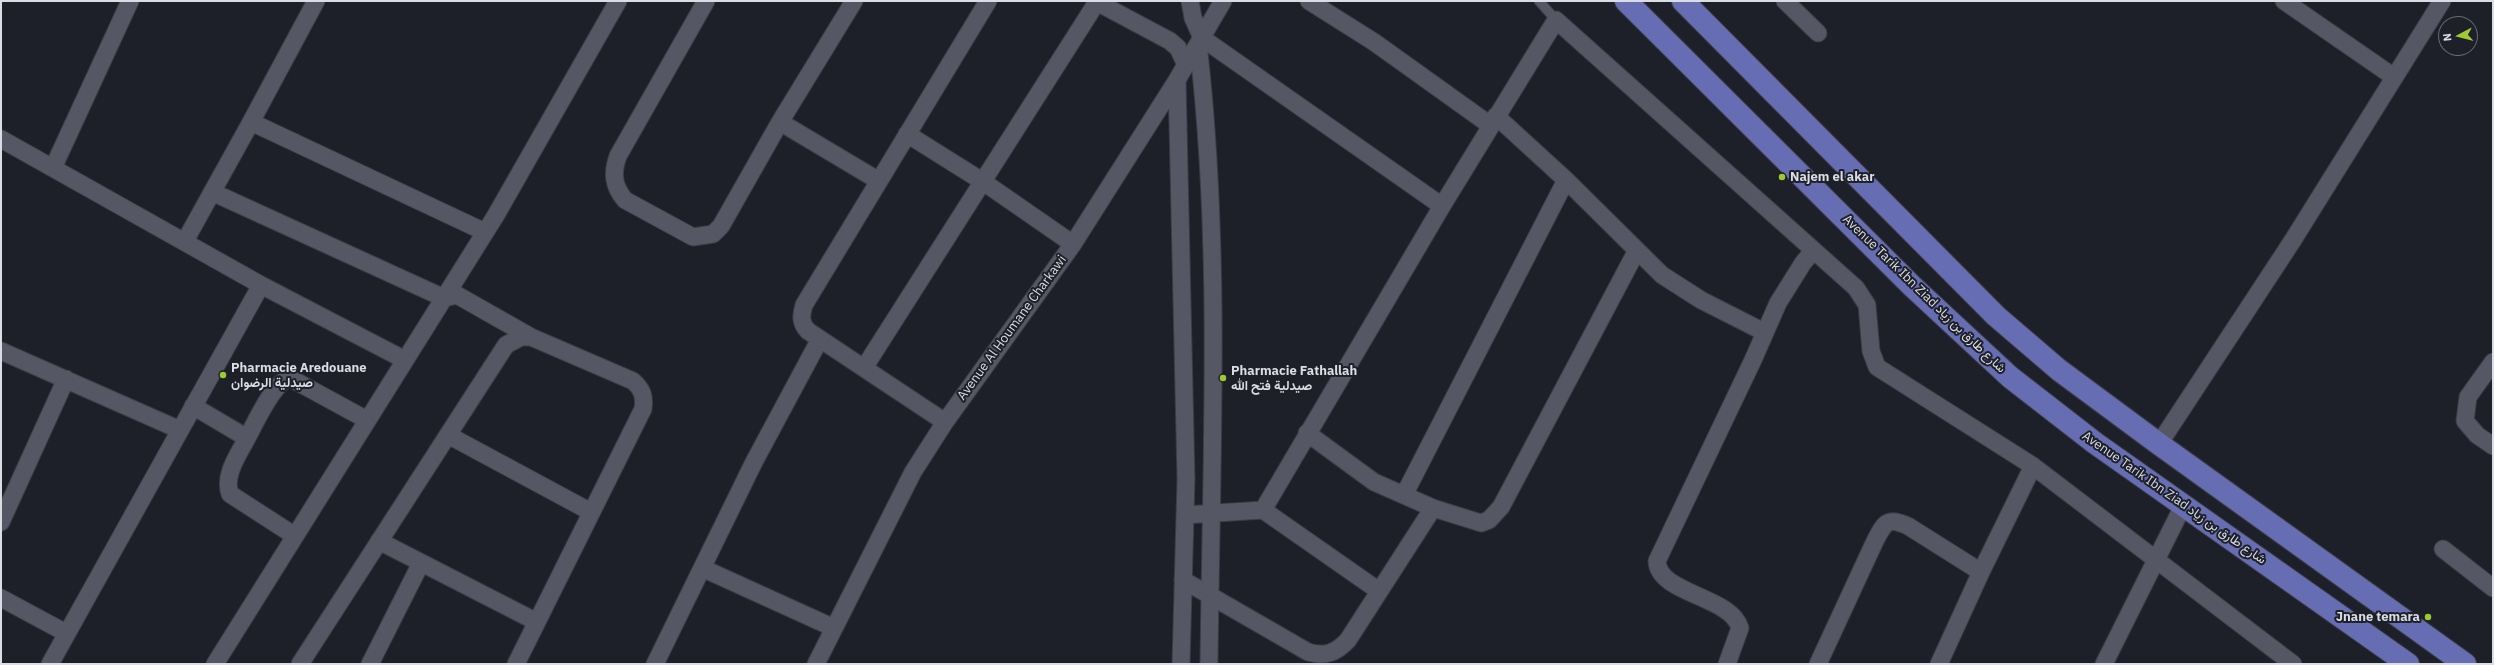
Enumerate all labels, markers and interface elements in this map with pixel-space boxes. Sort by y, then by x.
north arrow [2438,16,2478,56]
text: N [2440,33,2455,42]
place label: Najem el akar [1790,169,1874,185]
marker: Najem el akar [1777,172,1787,182]
street label: Avenue Tarik Ibn Ziad شارع طارق بن زياد [1839,212,2009,376]
street label: Avenue Al Houmane Charkawi [954,253,1070,403]
place label: Pharmacie Aredouane صيدلية الرضوان [231,360,367,391]
place label: Pharmacie Fathallah صيدلية فتح الله [1231,363,1357,394]
marker: Pharmacie Aredouane صيدلية الرضوان [218,370,228,380]
marker: Pharmacie Fathallah صيدلية فتح الله [1218,373,1228,383]
street label: Avenue Tarik Ibn Ziad شارع طارق بن زياد [2079,428,2269,568]
place label: Jnane temara [2336,609,2420,625]
marker: Jnane temara [2423,612,2433,622]

